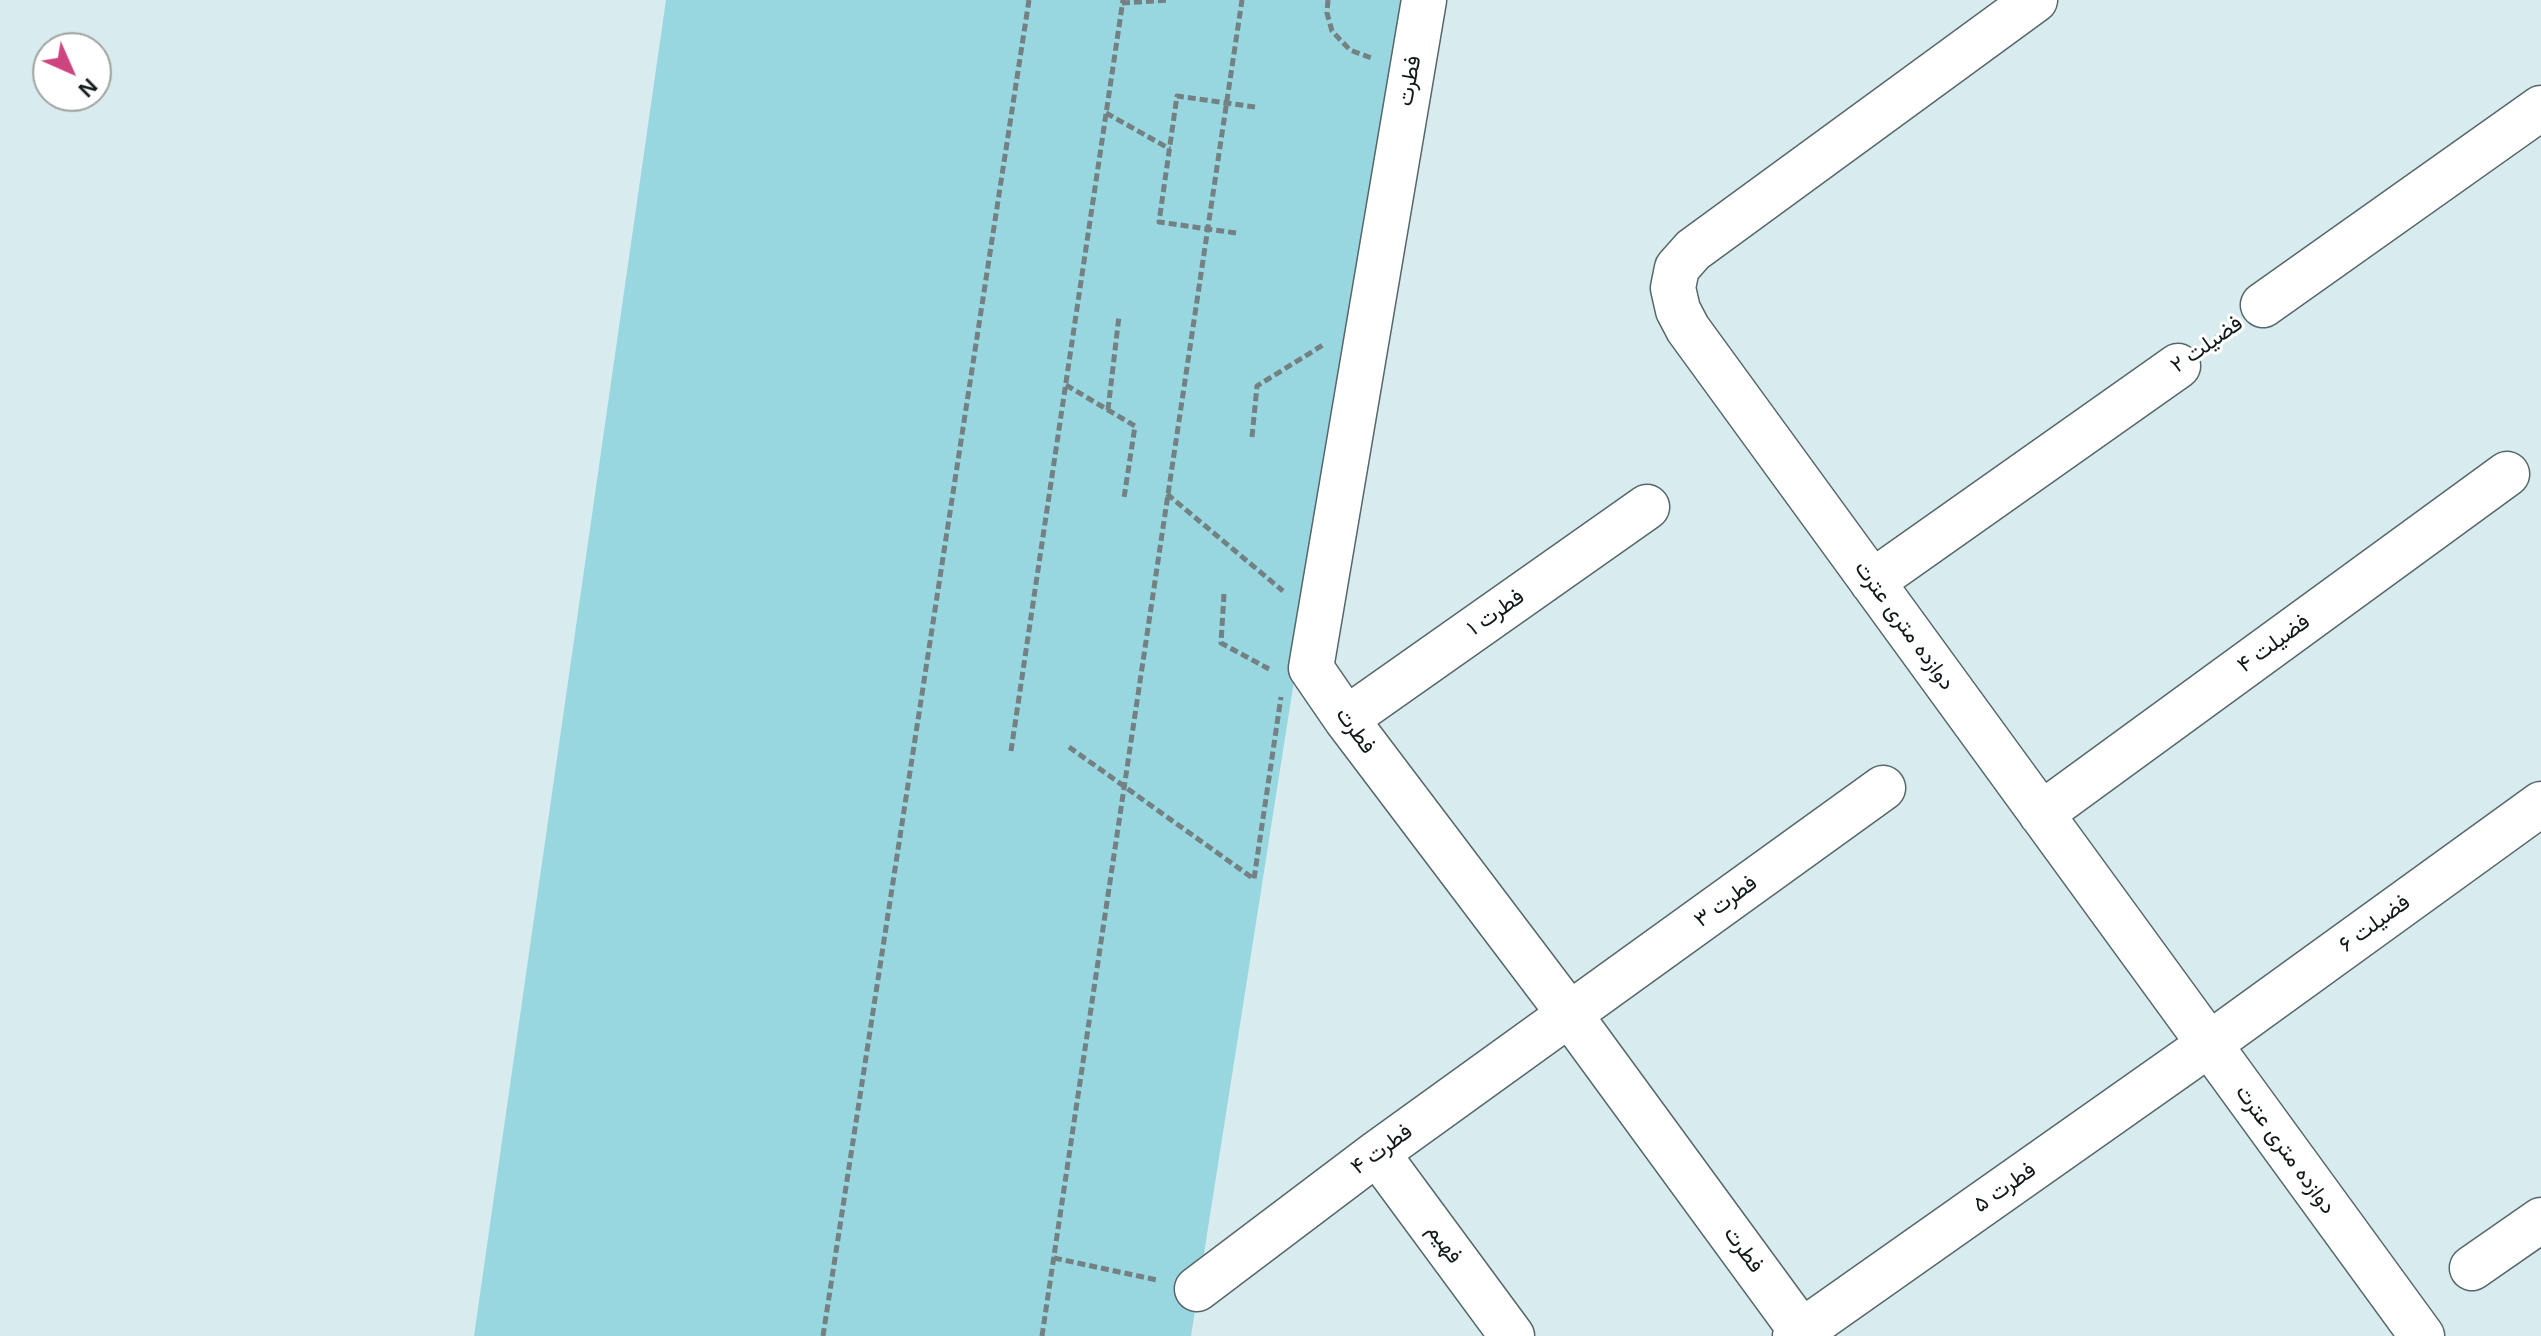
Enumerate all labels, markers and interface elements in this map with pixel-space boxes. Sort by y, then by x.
north arrow [32,32,112,112]
street label: فطرت [1393,54,1427,108]
text: N [73,73,102,102]
street label: فضیلت ۲ [2166,311,2248,379]
street label: دوازده متری عترت [1848,556,1960,696]
street label: فطرت ۱ [1462,584,1530,642]
street label: فضیلت ۴ [2233,609,2315,679]
street label: فطرت [1329,703,1381,759]
street label: فطرت ۳ [1689,870,1763,934]
street label: فضیلت ۶ [2334,889,2416,959]
street label: دوازده متری عترت [2229,1080,2341,1220]
street label: فطرت ۴ [1346,1119,1418,1181]
street label: فطرت ۵ [1969,1157,2041,1219]
street label: فهیم [1421,1219,1467,1269]
street label: فطرت [1717,1222,1769,1278]

